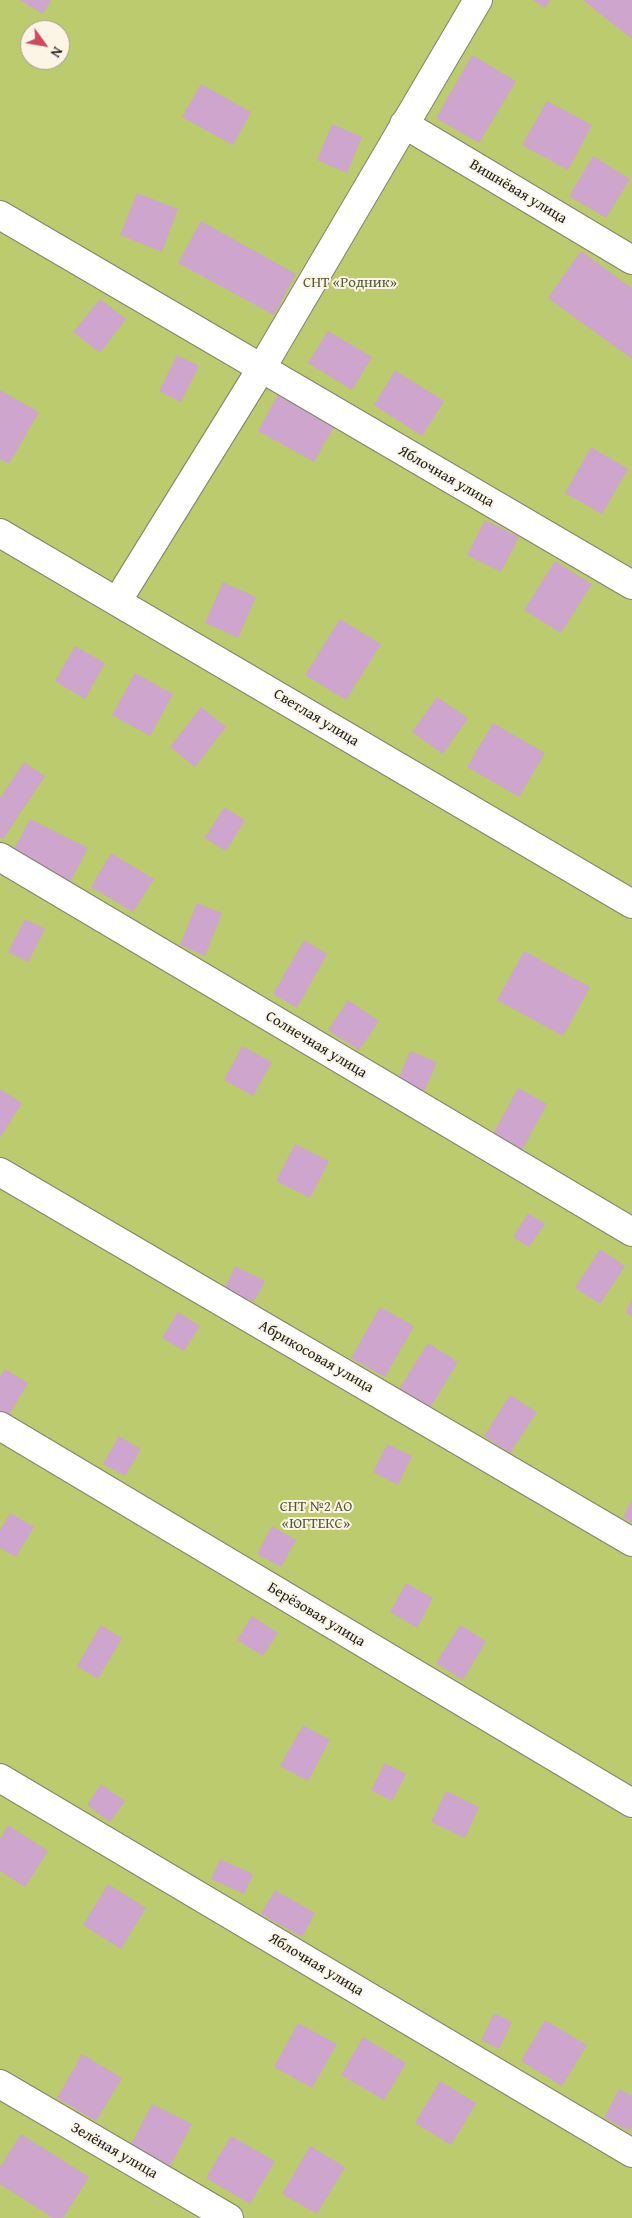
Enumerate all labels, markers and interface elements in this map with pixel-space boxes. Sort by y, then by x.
north arrow [20,20,70,70]
text: N [46,43,68,62]
street label: Вишнёвая улица [466,156,570,228]
park label: СНТ «Родник» [303,274,397,292]
street label: Яблочная улица [395,442,497,512]
street label: Светлая улица [270,685,362,751]
street label: Солнечная улица [262,1008,370,1082]
street label: Абрикосовая улица [255,1317,377,1397]
park label: СНТ №2 АО «ЮГТЕКС» [280,1498,352,1533]
street label: Берёзовая улица [264,1579,368,1651]
street label: Яблочная улица [265,1930,367,2000]
street label: Зелёная улица [67,2119,161,2183]

